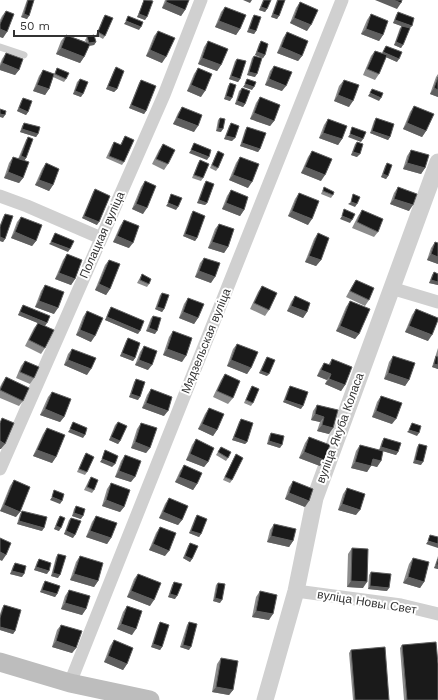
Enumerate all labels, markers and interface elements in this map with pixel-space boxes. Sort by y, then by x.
scale bar [14,12,98,38]
text: 50 m [20,19,50,33]
street label: Полацкая вуліца [77,189,128,281]
street label: Мядзельская вуліца [178,286,234,396]
street label: вуліца Якуба Коласа [314,371,367,485]
street label: вуліца Новы Свет [316,587,418,617]

